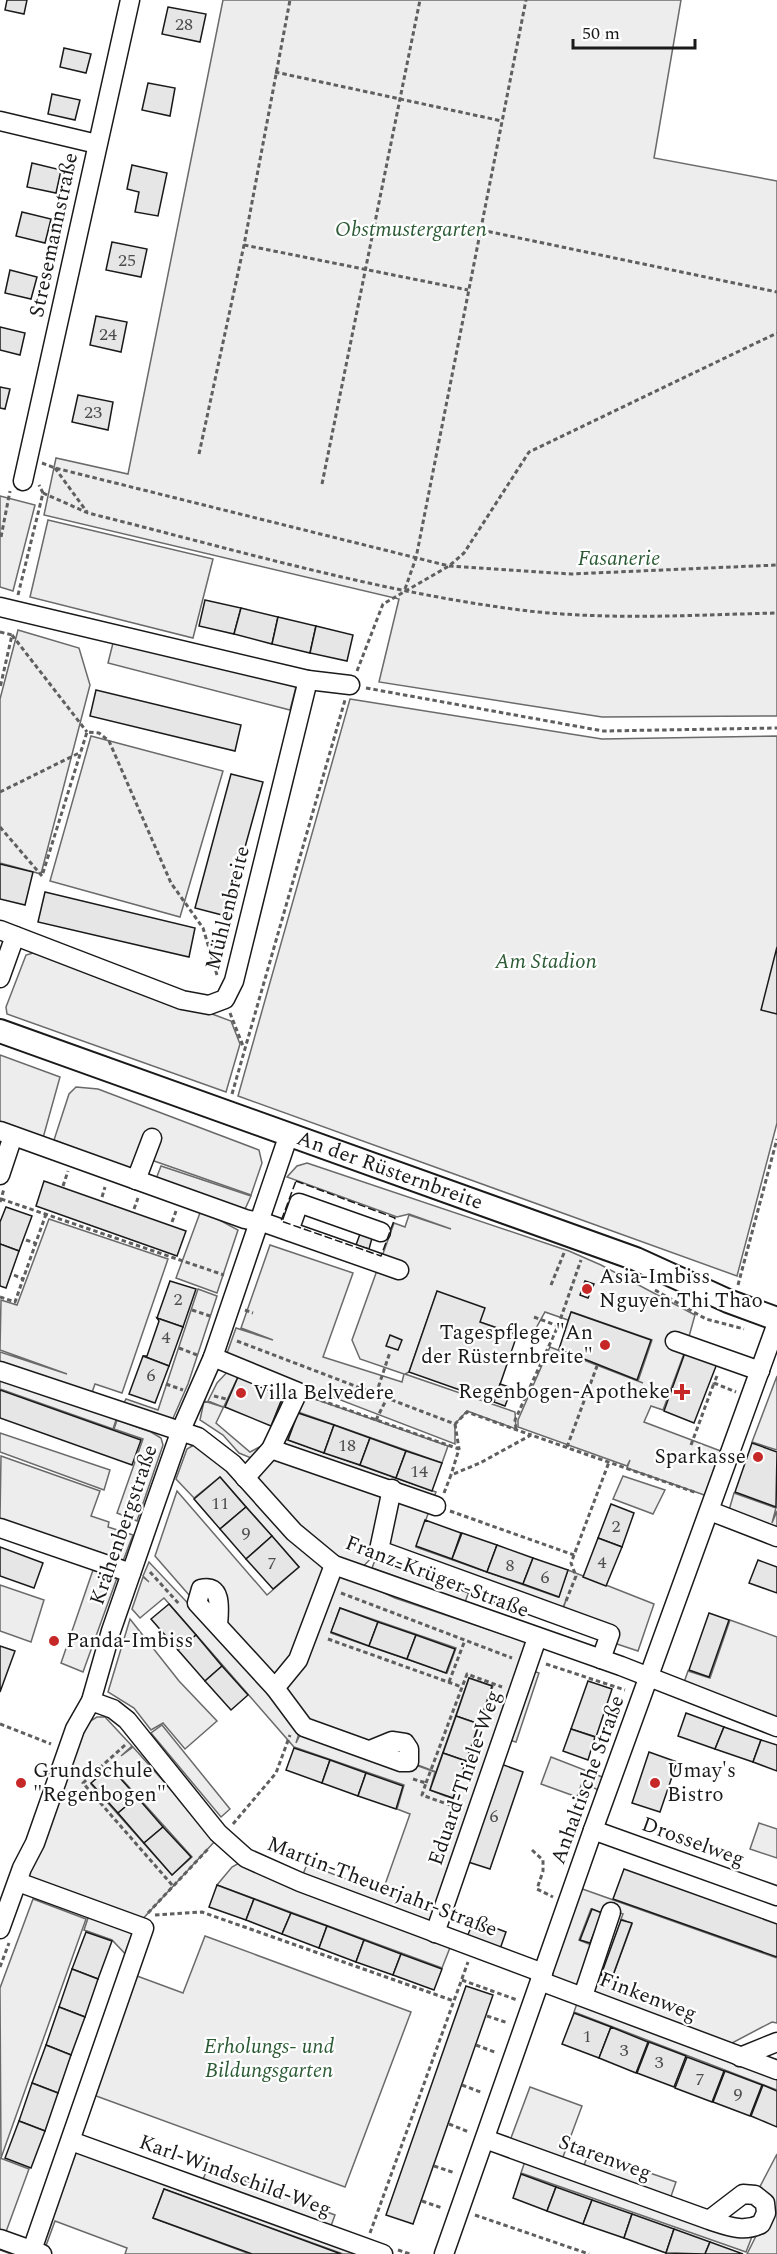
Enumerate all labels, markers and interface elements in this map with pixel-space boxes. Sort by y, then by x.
house number: 28 [175,11,193,38]
scale bar [573,12,694,50]
text: 50 m [582,20,620,47]
street label: Stresemannstraße [21,150,87,320]
park label: Obstmustergarten [335,214,487,246]
house number: 25 [118,247,136,274]
house number: 24 [99,321,117,348]
house number: 23 [84,399,102,426]
park label: Fasanerie [578,543,660,575]
street label: Mühlenbreite [197,843,259,973]
park label: Am Stadion [494,946,597,978]
street label: An der Rüsternbreite [292,1123,487,1219]
place label: Asia-Imbiss Nguyen Thi Thao [599,1261,763,1317]
marker: Asia-Imbiss Nguyen Thi Thao [580,1282,594,1296]
house number: 2 [174,1286,183,1313]
place label: Tagespflege "An der Rüsternbreite" [421,1317,593,1373]
house number: 4 [162,1324,171,1351]
marker: Tagespflege "An der Rüsternbreite" [598,1338,612,1352]
house number: 6 [147,1362,156,1389]
place label: Regenbogen-Apotheke [458,1376,670,1408]
place label: Villa Belvedere [253,1377,394,1409]
marker: Regenbogen-Apotheke [675,1385,689,1399]
marker: Villa Belvedere [234,1386,248,1400]
house number: 18 [338,1432,356,1459]
street label: Krähenbergstraße [82,1440,166,1610]
place label: Sparkasse [654,1441,746,1473]
marker: Sparkasse [751,1450,765,1464]
house number: 14 [410,1458,428,1485]
house number: 11 [211,1490,229,1517]
house number: 2 [612,1513,621,1540]
house number: 9 [242,1520,251,1547]
street label: Franz-Krüger-Straße [340,1527,534,1627]
house number: 4 [598,1549,607,1576]
house number: 7 [268,1550,277,1577]
house number: 8 [506,1552,515,1579]
house number: 6 [541,1564,550,1591]
place label: Panda-Imbiss [66,1625,193,1657]
marker: Panda-Imbiss [47,1634,61,1648]
street label: Eduard-Thiele-Weg [420,1686,510,1870]
street label: Anhaltische Straße [543,1691,633,1869]
place label: Grundschule "Regenbogen" [33,1755,166,1811]
place label: Umay's Bistro [667,1755,736,1811]
marker: Grundschule "Regenbogen" [14,1776,28,1790]
marker: Umay's Bistro [648,1776,662,1790]
house number: 6 [490,1803,499,1830]
street label: Drosselweg [637,1809,749,1875]
street label: Martin-Theuerjahr-Straße [262,1828,502,1946]
street label: Finkenweg [594,1964,702,2030]
house number: 1 [583,2023,592,2050]
park label: Erholungs- und Bildungsgarten [204,2031,335,2087]
house number: 3 [620,2037,629,2064]
house number: 3 [655,2049,664,2076]
house number: 7 [696,2066,705,2093]
house number: 9 [734,2081,743,2108]
street label: Karl-Windschild-Weg [134,2126,336,2226]
street label: Starenweg [554,2126,656,2190]

